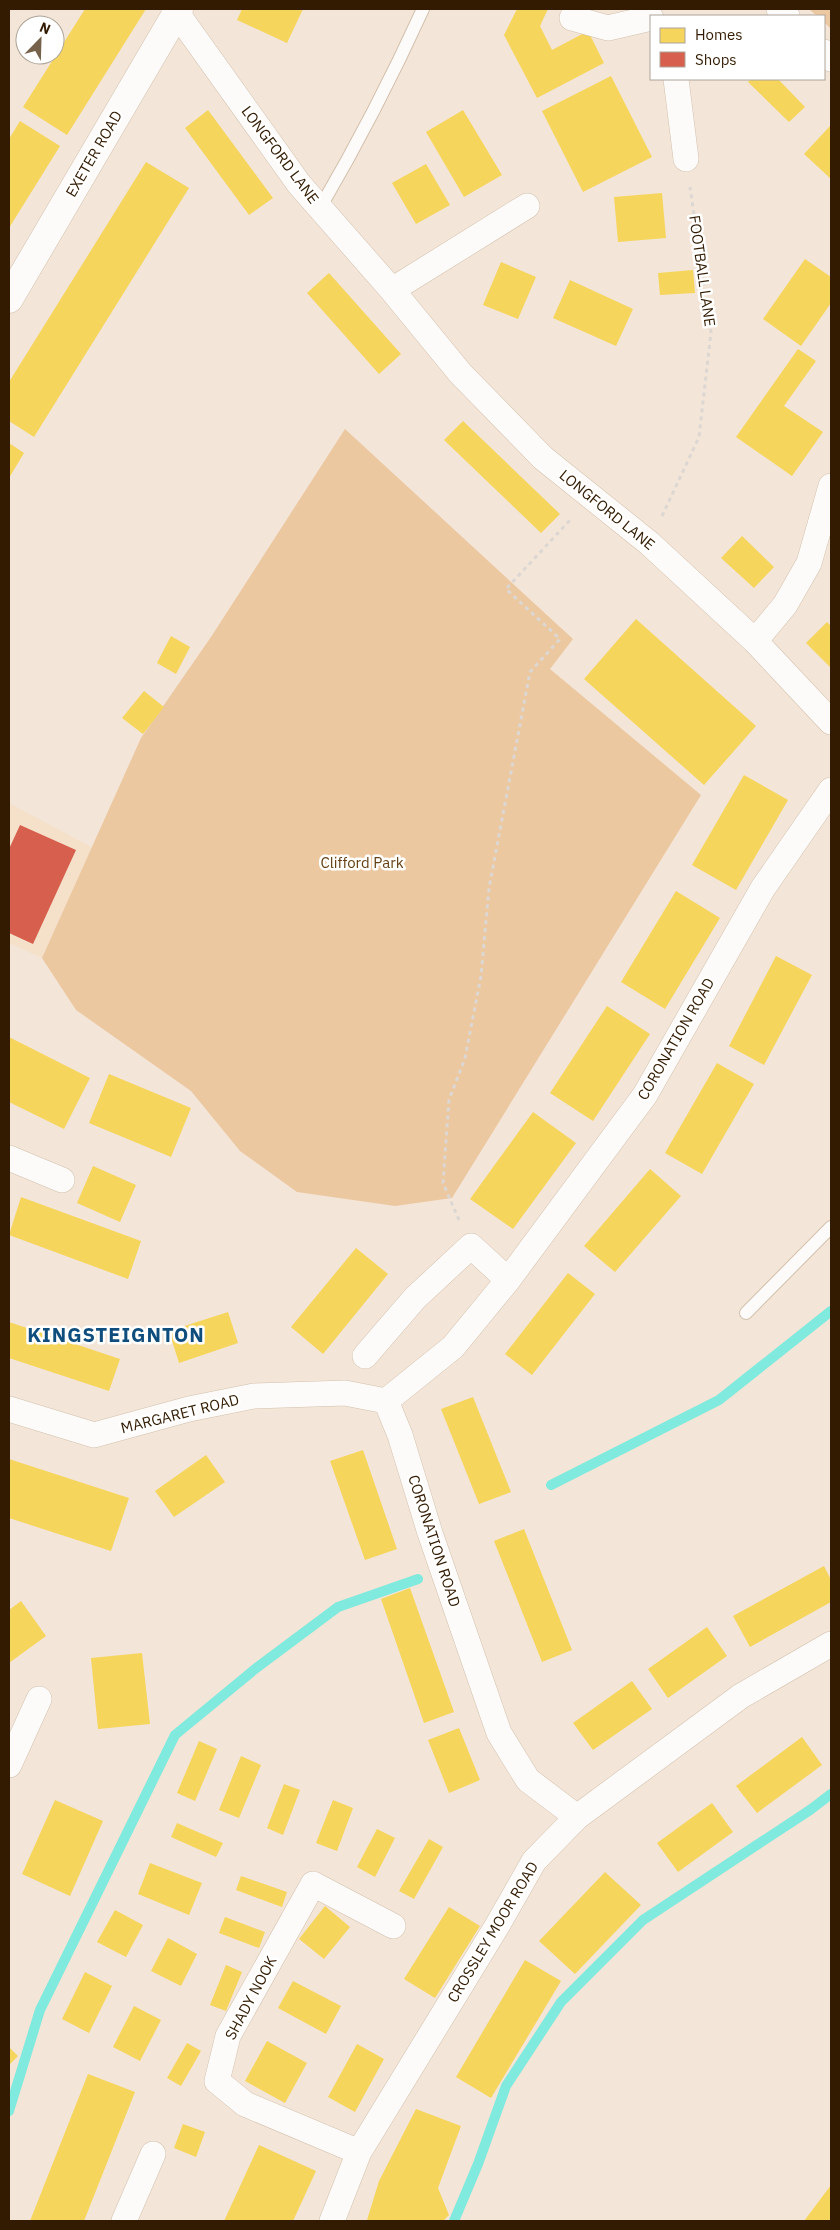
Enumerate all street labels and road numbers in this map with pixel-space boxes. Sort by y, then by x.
street label: LONGFORD LANE [237,102,323,207]
street label: EXETER ROAD [61,107,126,200]
street label: FOOTBALL LANE [685,214,720,328]
street label: LONGFORD LANE [556,465,659,554]
street label: CORONATION ROAD [633,974,718,1103]
street label: MARGARET ROAD [119,1390,241,1437]
street label: CORONATION ROAD [404,1472,465,1609]
street label: CROSSLEY MOOR ROAD [443,1858,542,2006]
street label: SHADY NOOK [220,1952,281,2043]

